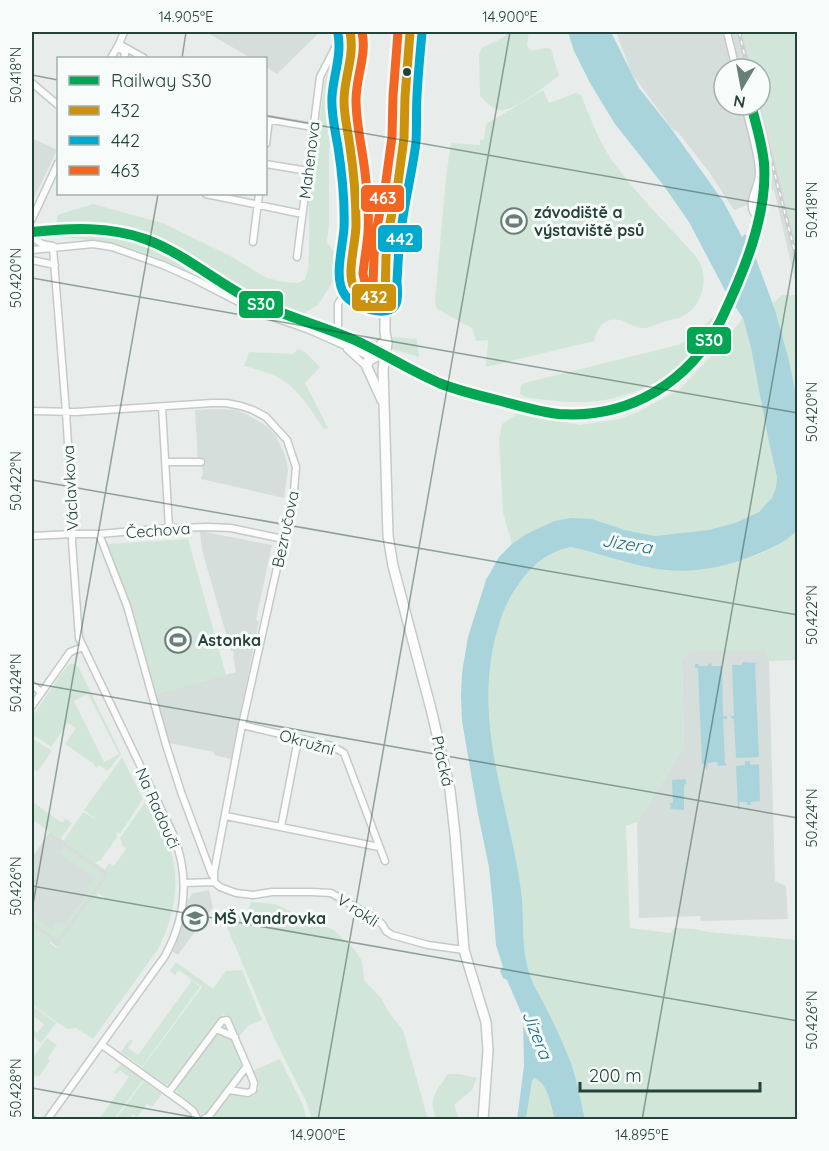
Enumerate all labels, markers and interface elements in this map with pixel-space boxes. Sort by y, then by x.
text: 14.905°E [159,7,213,26]
text: 14.900°E [482,7,538,26]
text: 50.418°N [6,47,25,103]
legend [57,57,267,195]
north arrow [712,57,772,117]
unlabelled marker [401,66,413,78]
text: Railway S30 [111,69,212,92]
text: N [732,91,747,113]
text: 432 [111,99,140,122]
street label: Mahenova [294,120,324,200]
text: 442 [111,129,140,152]
text: 463 [111,159,140,182]
text: 50.418°N [802,182,821,238]
line badge: 463 [360,184,405,213]
text: 463 [370,188,396,208]
place label: závodiště a výstaviště psů [534,202,644,240]
sports icon: závodiště a výstaviště psů [499,206,529,236]
line badge: 442 [377,224,423,253]
text: 442 [386,229,414,249]
text: 50.420°N [6,248,25,308]
line badge: 432 [351,283,397,312]
text: 432 [360,287,388,307]
line badge: S30 [238,290,284,319]
text: S30 [247,294,275,314]
line badge: S30 [686,326,732,355]
text: S30 [695,330,723,350]
text: 50.420°N [802,382,821,442]
street label: Václavkova [58,445,82,531]
text: 50.422°N [6,451,25,511]
street label: Bezručova [267,489,303,569]
street label: Čechova [125,518,191,542]
water label: Jizera [600,528,655,559]
text: 50.422°N [802,585,821,645]
sports icon: Astonka [163,625,193,655]
place label: Astonka [198,630,261,650]
text: 50.424°N [6,653,25,713]
street label: Okružní [277,725,337,760]
street label: Ptácká [427,734,459,788]
street label: Na Radouči [131,764,185,852]
text: 50.424°N [802,788,821,848]
text: 50.426°N [6,856,25,916]
street label: V rokli [333,889,383,931]
school or university icon: MŠ Vandrovka [180,903,210,933]
place label: MŠ Vandrovka [214,908,326,928]
text: 50.426°N [802,990,821,1050]
water label: Jizera [517,1007,558,1063]
scale bar [580,1055,760,1093]
text: 50.428°N [6,1058,25,1118]
text: 200 m [589,1064,642,1087]
text: 14.900°E [290,1125,346,1144]
text: 14.895°E [615,1125,669,1144]

